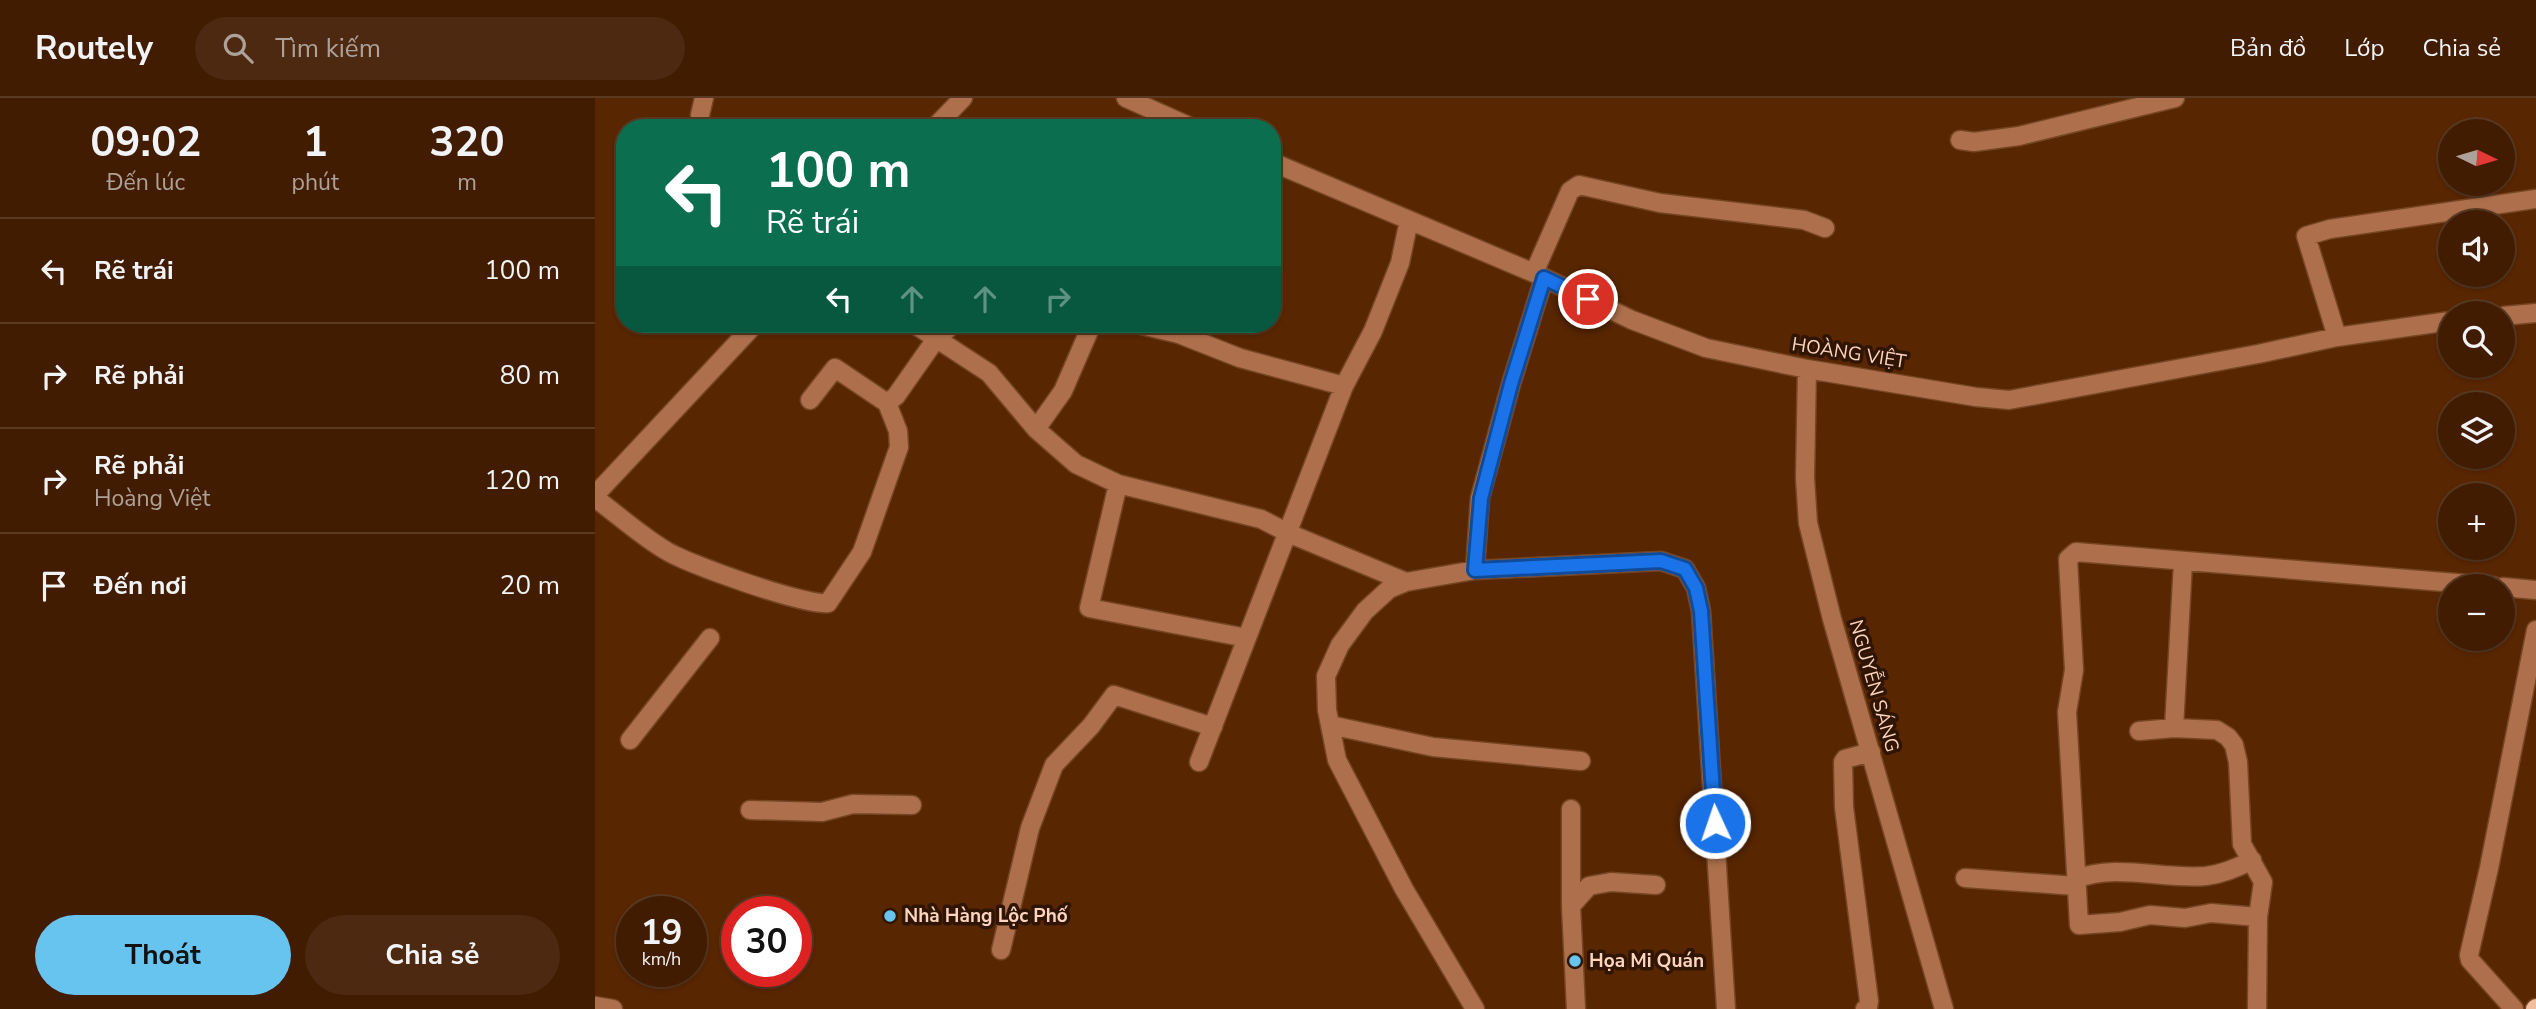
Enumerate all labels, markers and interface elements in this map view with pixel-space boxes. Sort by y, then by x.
search box [195,17,685,80]
text: Routely [35,26,153,71]
icon: search [219,29,257,67]
text: Tìm kiếm [275,31,381,66]
text: Bản đồ [2230,32,2306,64]
text: Lớp [2344,32,2384,64]
text: Chia sẻ [2422,32,2501,64]
text: 09:02 [90,114,201,171]
text: 1 [303,114,328,171]
text: 320 [429,114,505,171]
north arrow [2438,119,2515,196]
map controls [2438,119,2515,651]
text: 100 m [766,137,910,204]
icon: left [651,147,742,238]
text: Đến lúc [106,167,185,198]
text: phút [292,167,339,198]
text: m [457,167,477,198]
text: Rẽ trái [766,201,859,244]
button: sound [2438,210,2515,287]
icon: left [35,252,73,290]
text: Rẽ trái [94,253,174,288]
text: 100 m [484,253,560,288]
pin [1558,269,1618,329]
icon: left [820,280,858,318]
icon: ahead [893,280,931,318]
icon: ahead [966,280,1004,318]
icon: right [1039,280,1077,318]
icon: arrive [1569,280,1607,318]
button: search [2438,301,2515,378]
street label: HOÀNG VIỆT [1790,331,1909,375]
icon: right [35,357,73,395]
text: Rẽ phải [94,358,184,393]
text: 80 m [500,358,560,393]
button: layers [2438,392,2515,469]
text: Rẽ phải [94,448,184,483]
icon: right [35,462,73,500]
text: 120 m [484,463,560,498]
text: Hoàng Việt [94,483,210,514]
button: + [2438,483,2515,560]
icon: arrive [35,567,73,605]
text: Đến nơi [94,568,187,603]
text: 20 m [500,568,560,603]
button: − [2438,574,2515,651]
street label: NGUYỄN SÁNG [1843,616,1907,755]
position arrow [1678,786,1752,860]
speed limit sign: 30 [721,896,812,987]
place label: Nhà Hàng Lộc Phố [904,903,1069,929]
marker: Nhà Hàng Lộc Phố [882,908,898,924]
text: 19 [640,909,683,956]
button: Thoát [35,915,291,995]
button: Chia sẻ [305,915,560,995]
text: km/h [642,947,681,971]
place label: Họa Mi Quán [1589,948,1704,974]
marker: Họa Mi Quán [1567,953,1583,969]

